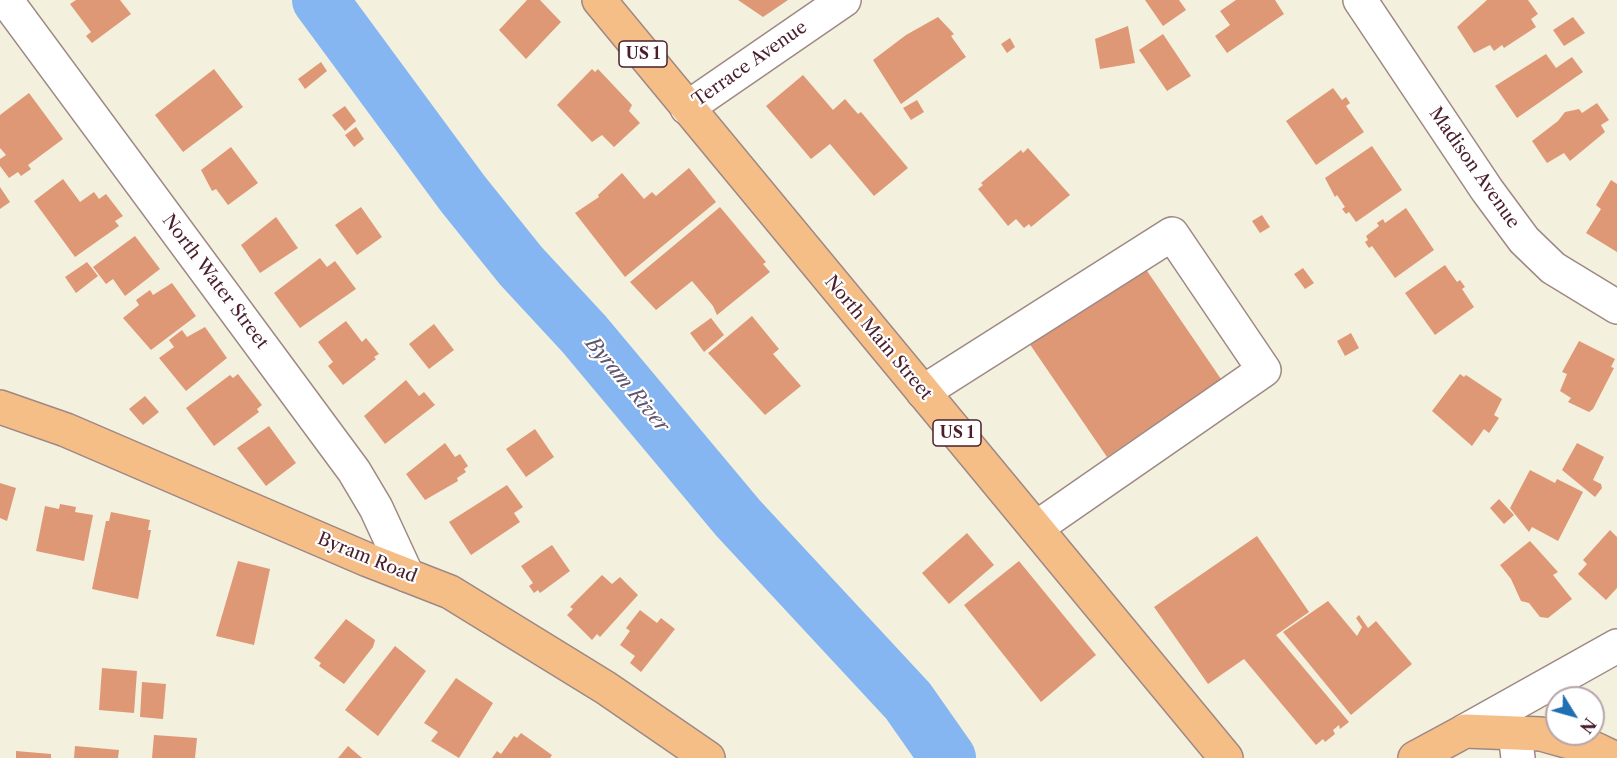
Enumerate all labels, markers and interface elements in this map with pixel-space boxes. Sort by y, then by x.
street label: Terrace Avenue [689,17,811,111]
road number: US 1 [619,41,667,67]
street label: Madison Avenue [1424,103,1524,233]
street label: North Water Street [157,210,273,354]
street label: North Main Street [820,271,936,405]
water label: Byram River [580,332,674,438]
road number: US 1 [933,420,981,446]
street label: Byram Road [314,528,420,588]
north arrow [1545,686,1605,746]
text: N [1576,714,1600,737]

